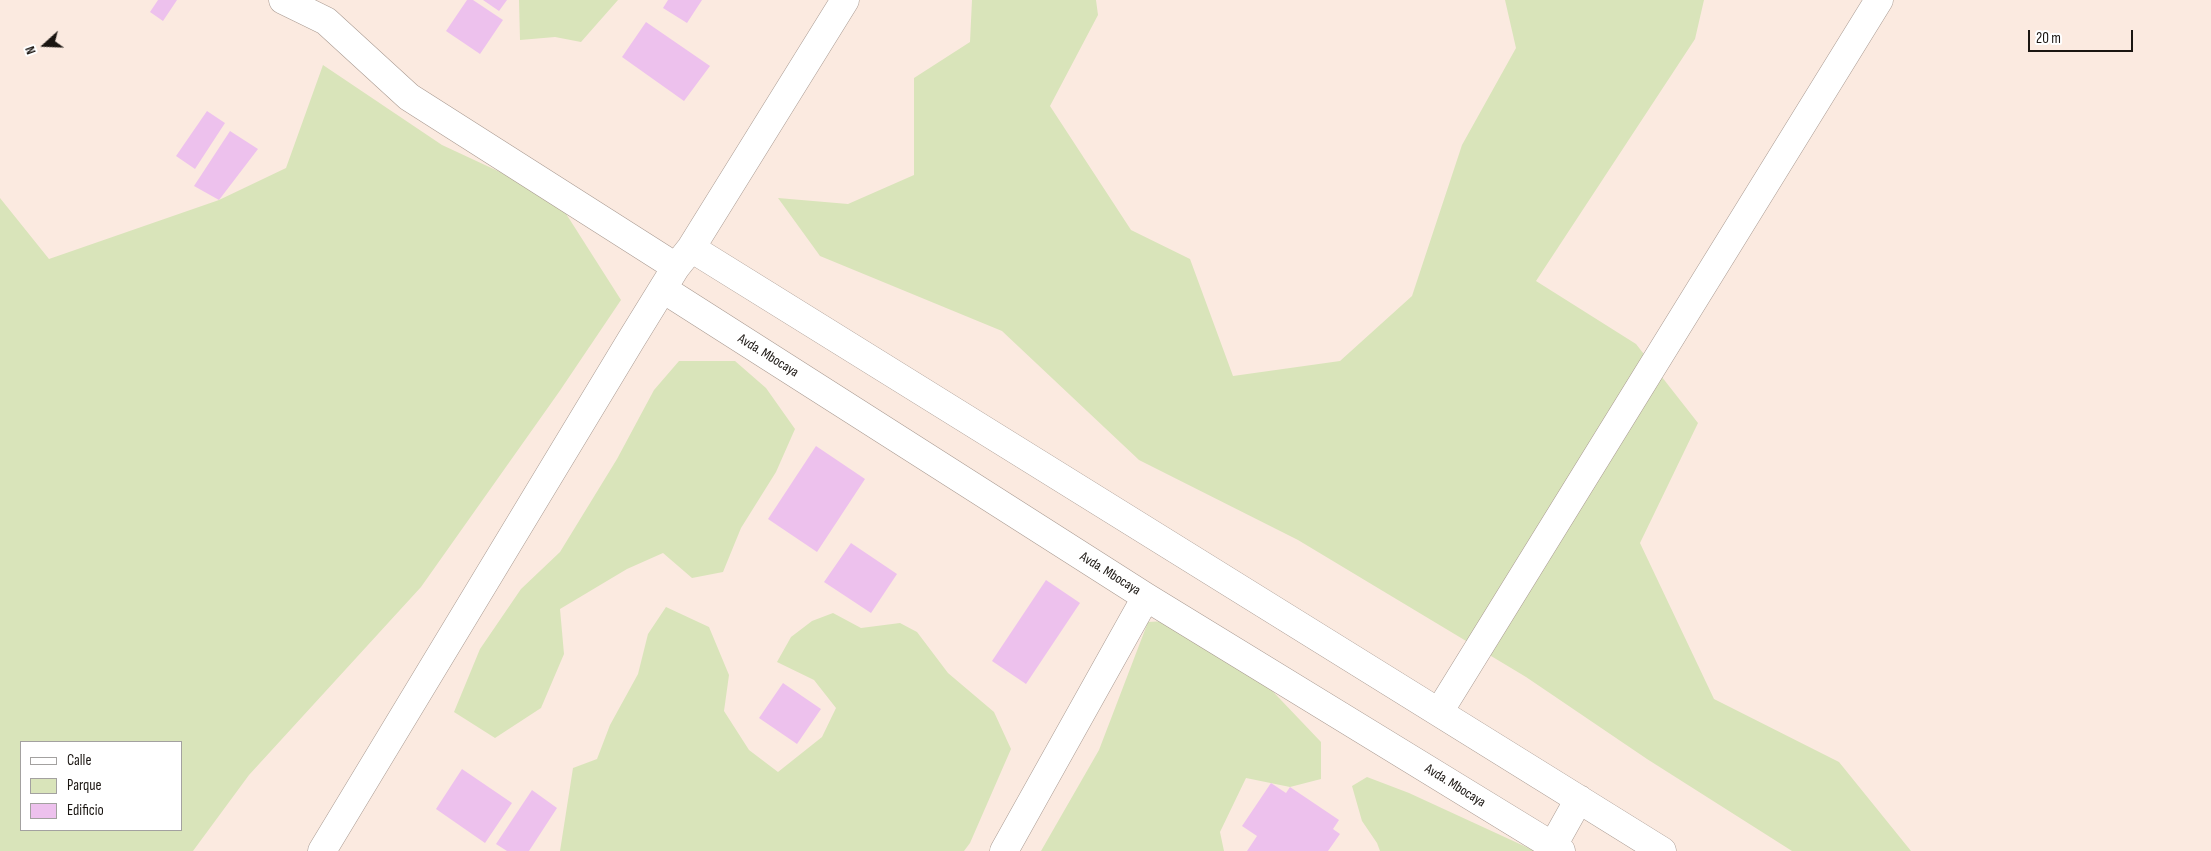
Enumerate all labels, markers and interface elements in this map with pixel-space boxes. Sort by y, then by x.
north arrow [20,20,70,70]
scale bar [2031,20,2136,52]
text: 20 m [2036,29,2061,48]
text: N [21,44,40,57]
street label: Avda. Mbocaya [735,331,801,381]
street label: Avda. Mbocaya [1077,549,1143,599]
legend [20,741,182,831]
text: Calle [67,751,91,770]
street label: Avda. Mbocaya [1422,761,1488,811]
text: Parque [67,776,102,795]
text: Edificio [67,801,104,820]

